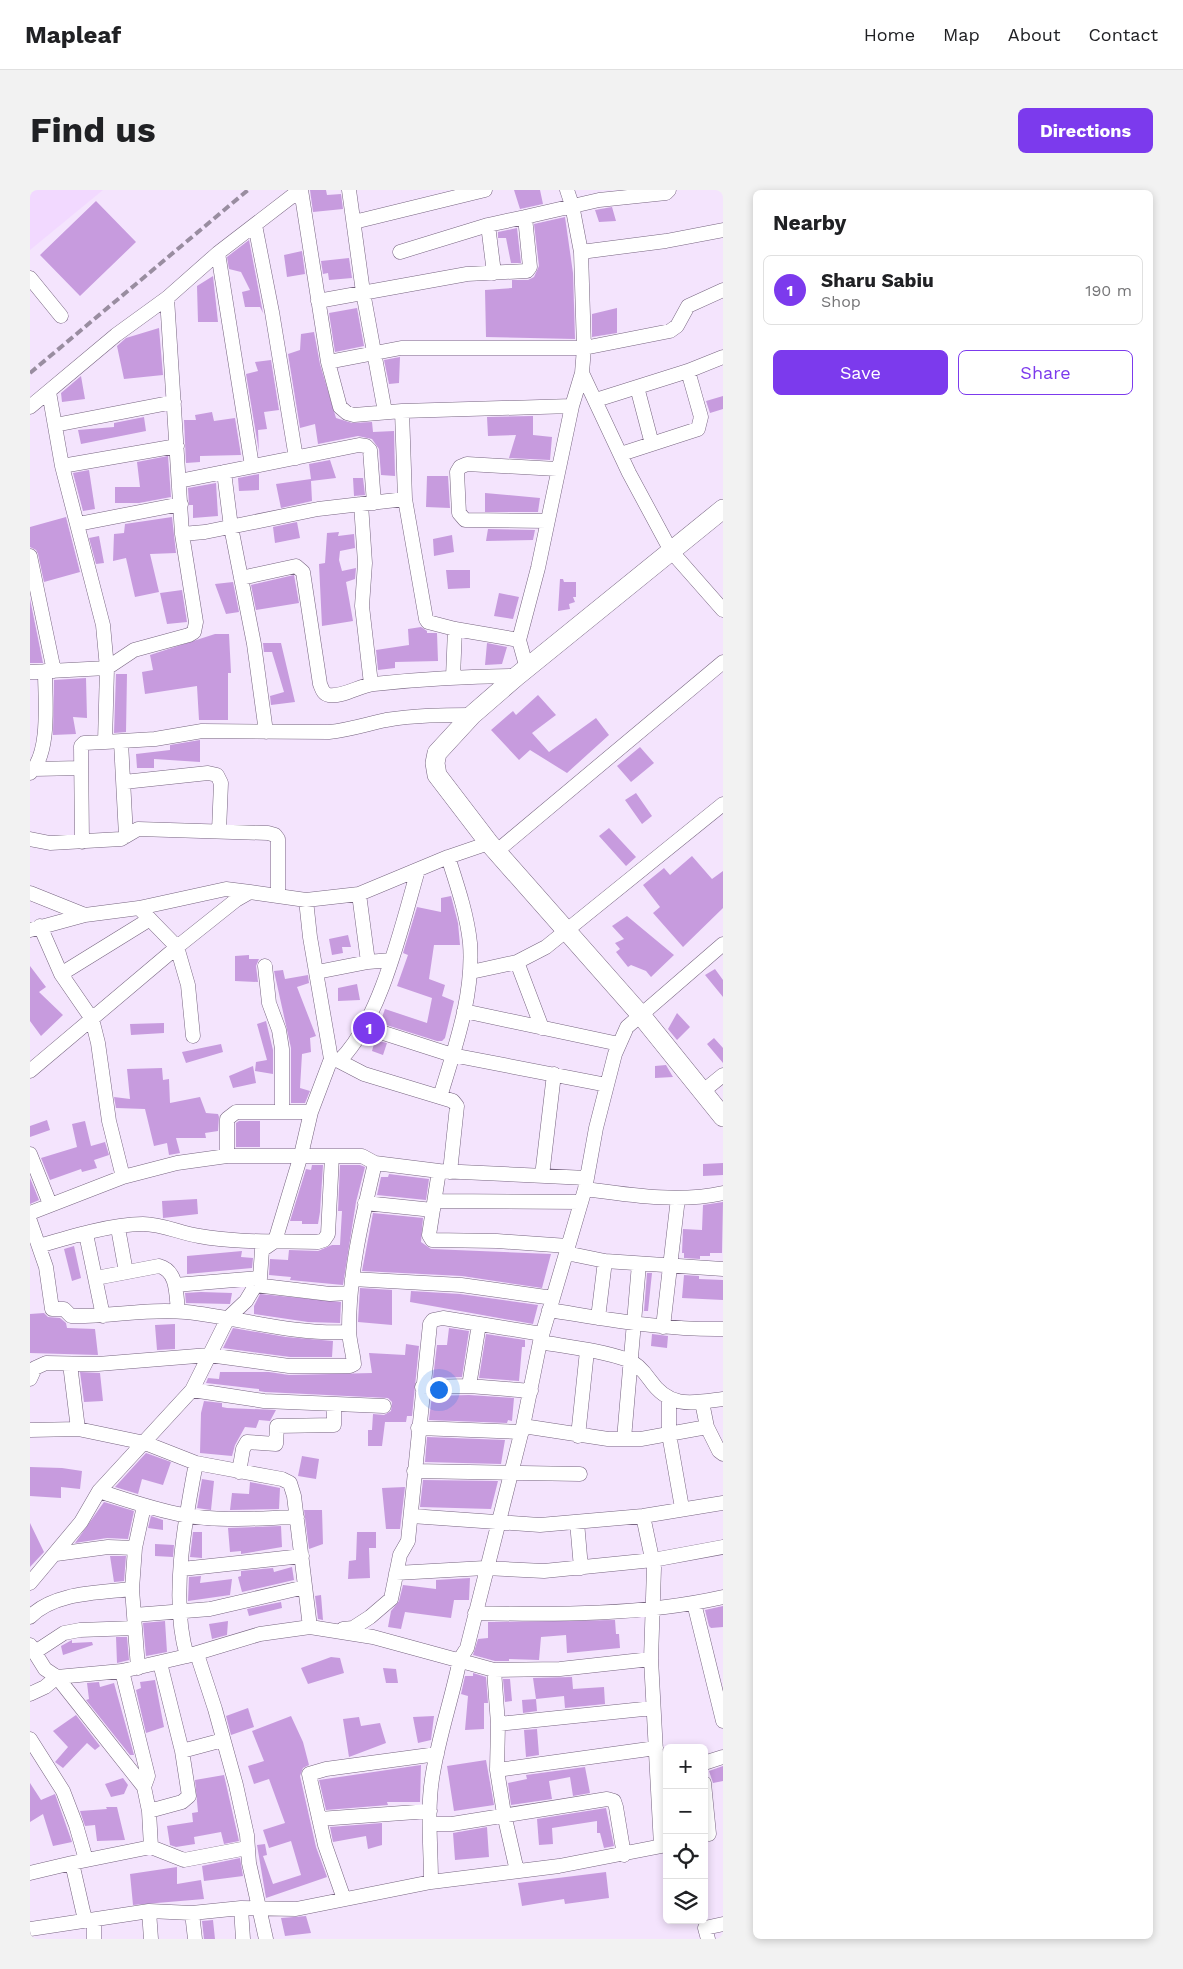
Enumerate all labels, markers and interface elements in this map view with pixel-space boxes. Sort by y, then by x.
text: Mapleaf [25,21,121,49]
text: Home [864,24,915,45]
text: Map [943,24,980,45]
text: About [1008,24,1060,45]
text: Contact [1088,24,1158,45]
button: Directions [1018,108,1153,153]
text: Find us [30,109,156,151]
text: Nearby [773,210,846,235]
text: Sharu Sabiu [821,269,934,292]
text: 1 [787,281,793,300]
text: 190 m [1085,281,1132,300]
text: Shop [821,292,861,311]
button: Save [773,350,948,395]
button: Share [958,350,1133,395]
pin: 1 [353,1009,385,1047]
your location [426,1377,452,1403]
map controls [663,1744,708,1924]
button: + [663,1744,708,1789]
button: − [663,1789,708,1834]
button: locate [663,1834,708,1879]
button: layers [663,1879,708,1924]

